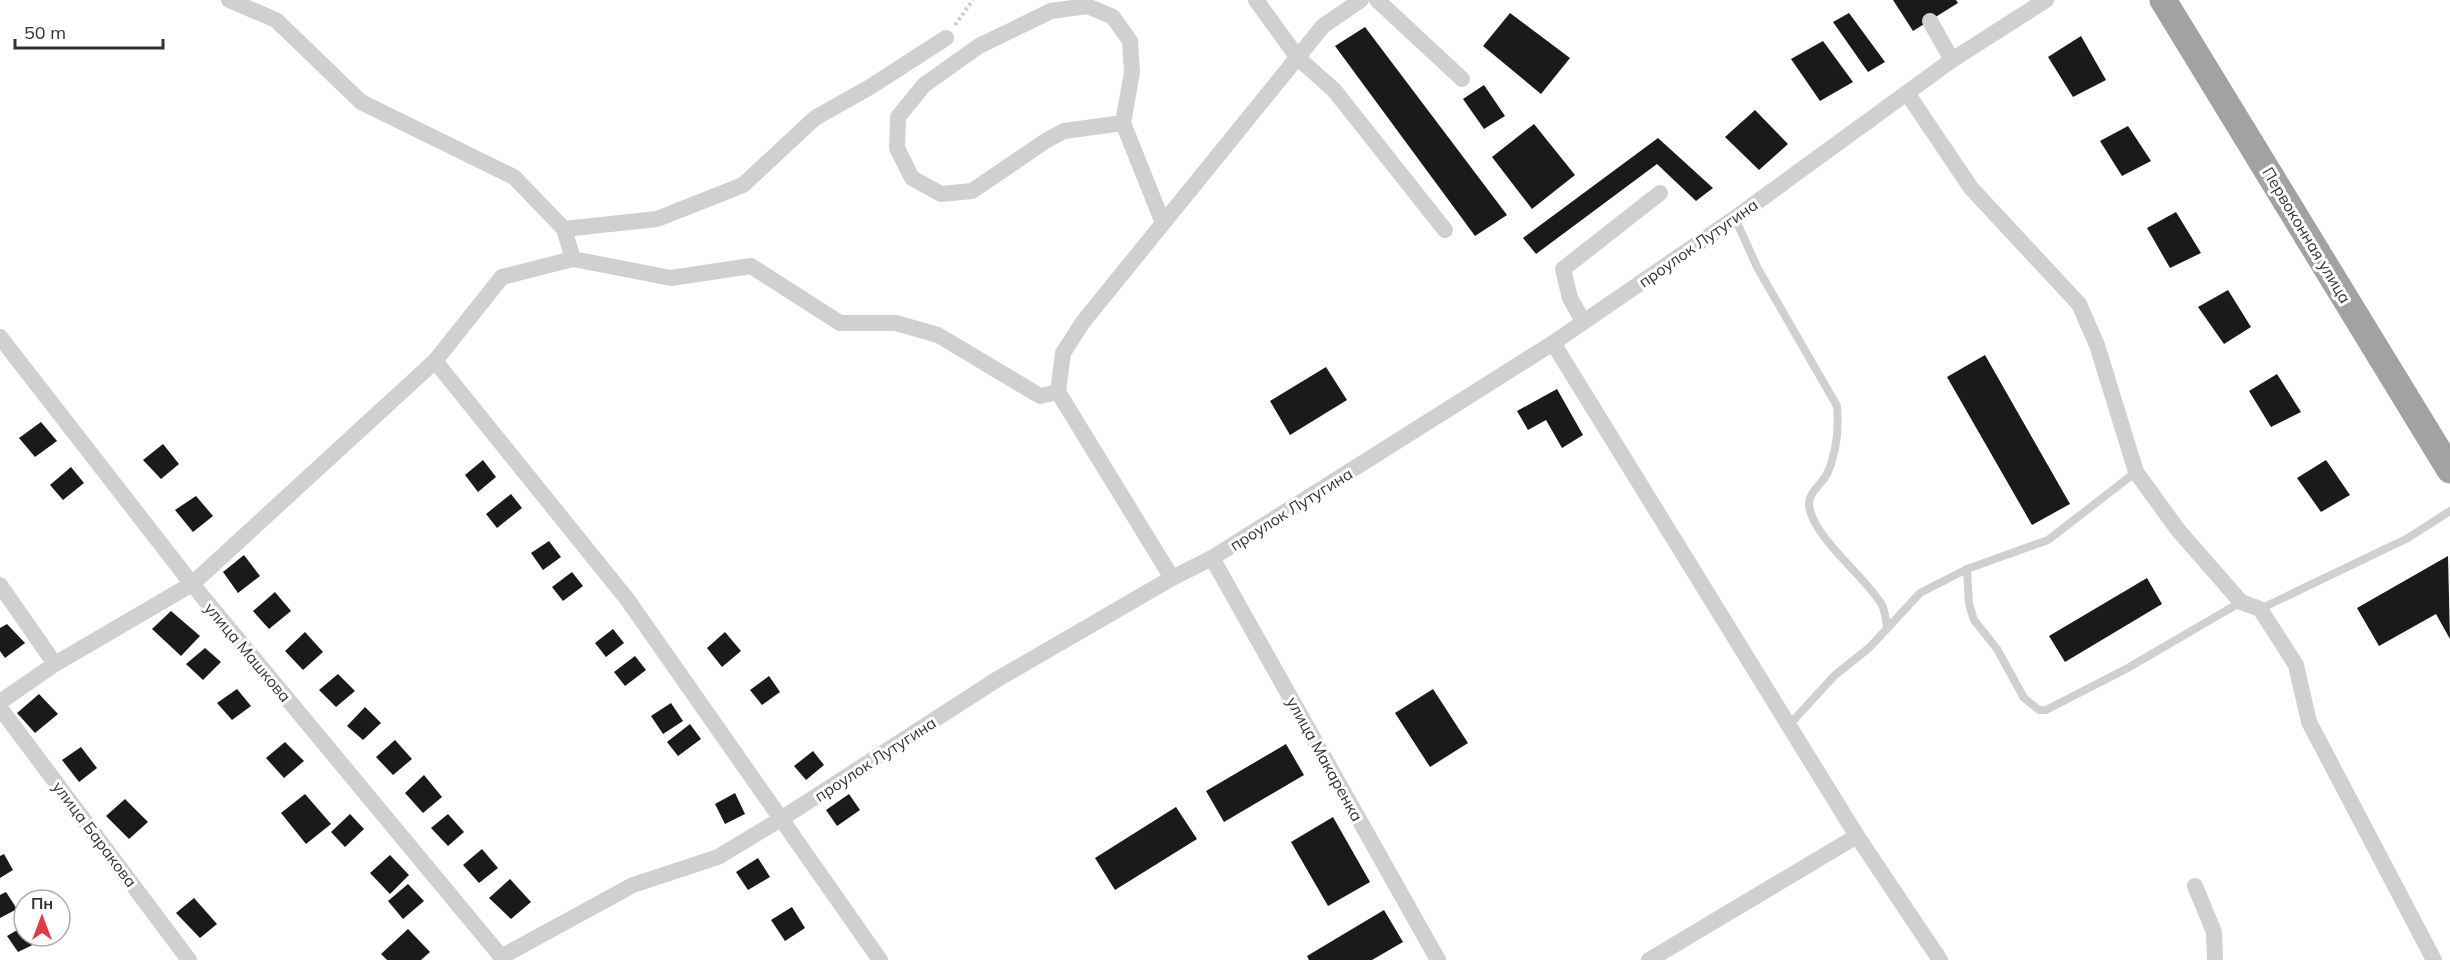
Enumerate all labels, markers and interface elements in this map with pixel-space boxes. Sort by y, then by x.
scale bar [15,12,164,50]
text: 50 m [24,21,66,44]
street label: Первоконная улица [2258,163,2356,307]
street label: проулок Лутугина [1635,194,1761,292]
street label: проулок Лутугина [1226,463,1356,555]
street label: улица Машкова [201,598,295,706]
street label: улица Макаренка [1283,693,1367,825]
street label: проулок Лутугина [810,712,940,806]
street label: улица Баракова [49,777,141,891]
north arrow [12,888,72,948]
text: Пн [31,893,53,913]

